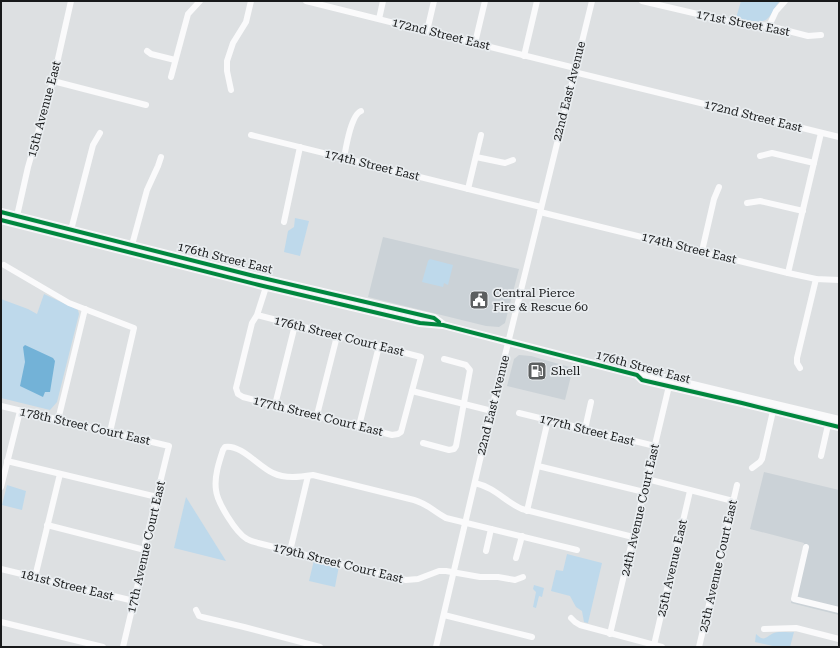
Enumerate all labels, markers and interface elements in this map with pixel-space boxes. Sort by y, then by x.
street label: 171st Street East [695,7,792,39]
street label: 172nd Street East [391,15,492,53]
street label: 22nd East Avenue [550,39,588,142]
street label: 15th Avenue East [24,59,64,159]
street label: 172nd Street East [703,97,804,135]
street label: 174th Street East [323,146,421,184]
street label: 174th Street East [640,229,738,267]
street label: 176th Street East [176,239,274,277]
place label: Central Pierce Fire & Rescue 60 [493,286,588,314]
public building icon: Central Pierce Fire & Rescue 60 [468,289,490,311]
street label: 176th Street Court East [273,313,406,359]
street label: 176th Street East [594,348,692,386]
street label: 22nd East Avenue [474,353,512,456]
fuel station icon: Shell [526,360,548,382]
place label: Shell [551,364,580,378]
street label: 177th Street Court East [252,393,385,439]
street label: 178th Street Court East [18,404,152,448]
street label: 177th Street East [538,411,636,449]
street label: 24th Avenue Court East [618,442,662,578]
street label: 17th Avenue Court East [124,479,168,615]
street label: 25th Avenue Court East [696,498,740,634]
street label: 25th Avenue East [654,518,690,618]
street label: 179th Street Court East [272,540,405,586]
street label: 181st Street East [19,567,115,603]

